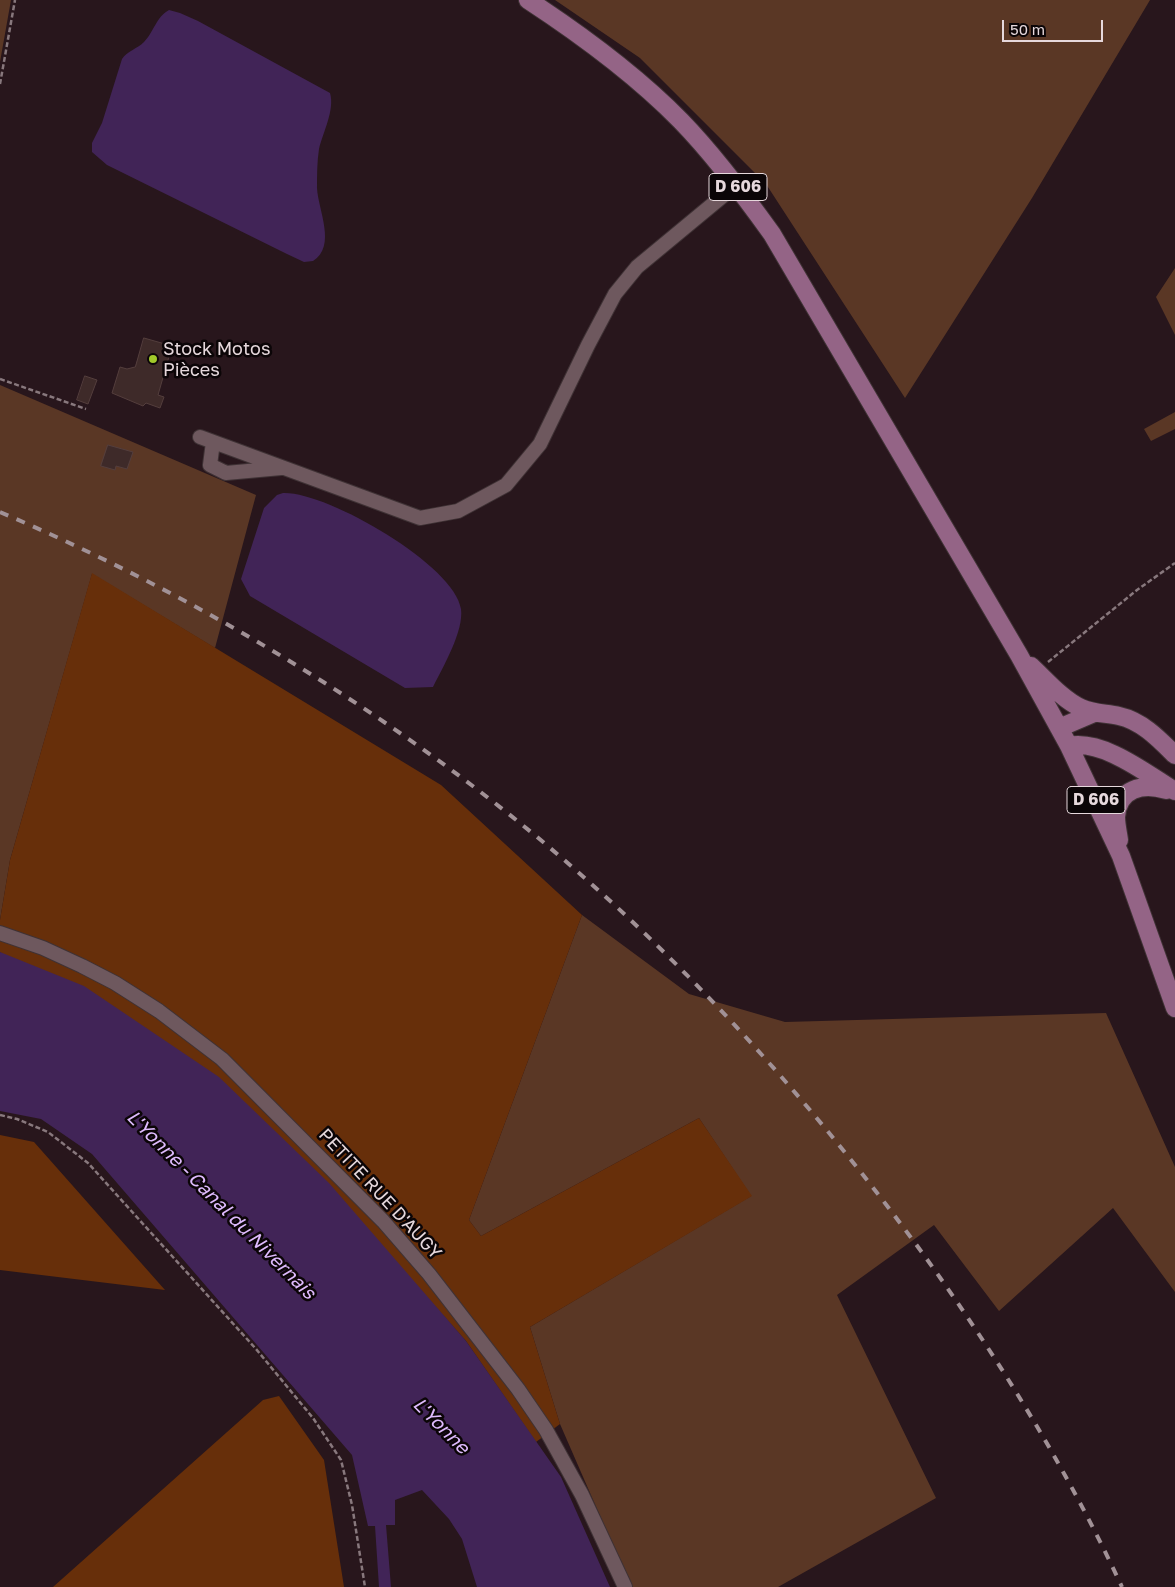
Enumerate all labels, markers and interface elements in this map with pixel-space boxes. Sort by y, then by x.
scale bar [1005,10,1106,42]
text: 50 m [1010,20,1045,38]
road number: D 606 [709,173,767,200]
place label: Stock Motos Pièces [163,338,270,380]
marker: Stock Motos Pièces [147,353,159,365]
road number: D 606 [1067,786,1125,814]
water label: L'Yonne - Canal du Nivernais [122,1106,320,1304]
street label: PETITE RUE D'AUGY [314,1124,446,1264]
water label: L'Yonne [408,1393,474,1459]

